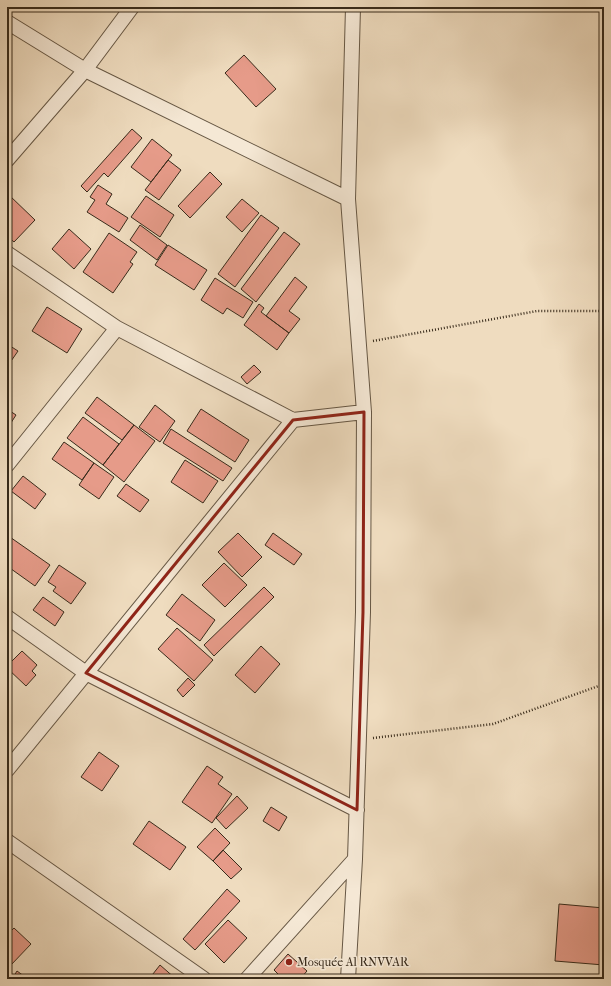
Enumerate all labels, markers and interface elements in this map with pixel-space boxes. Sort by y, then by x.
place label: Mosquée Al RNVVAR [297,955,410,969]
marker: Mosquée Al RNVVAR [284,957,294,967]

